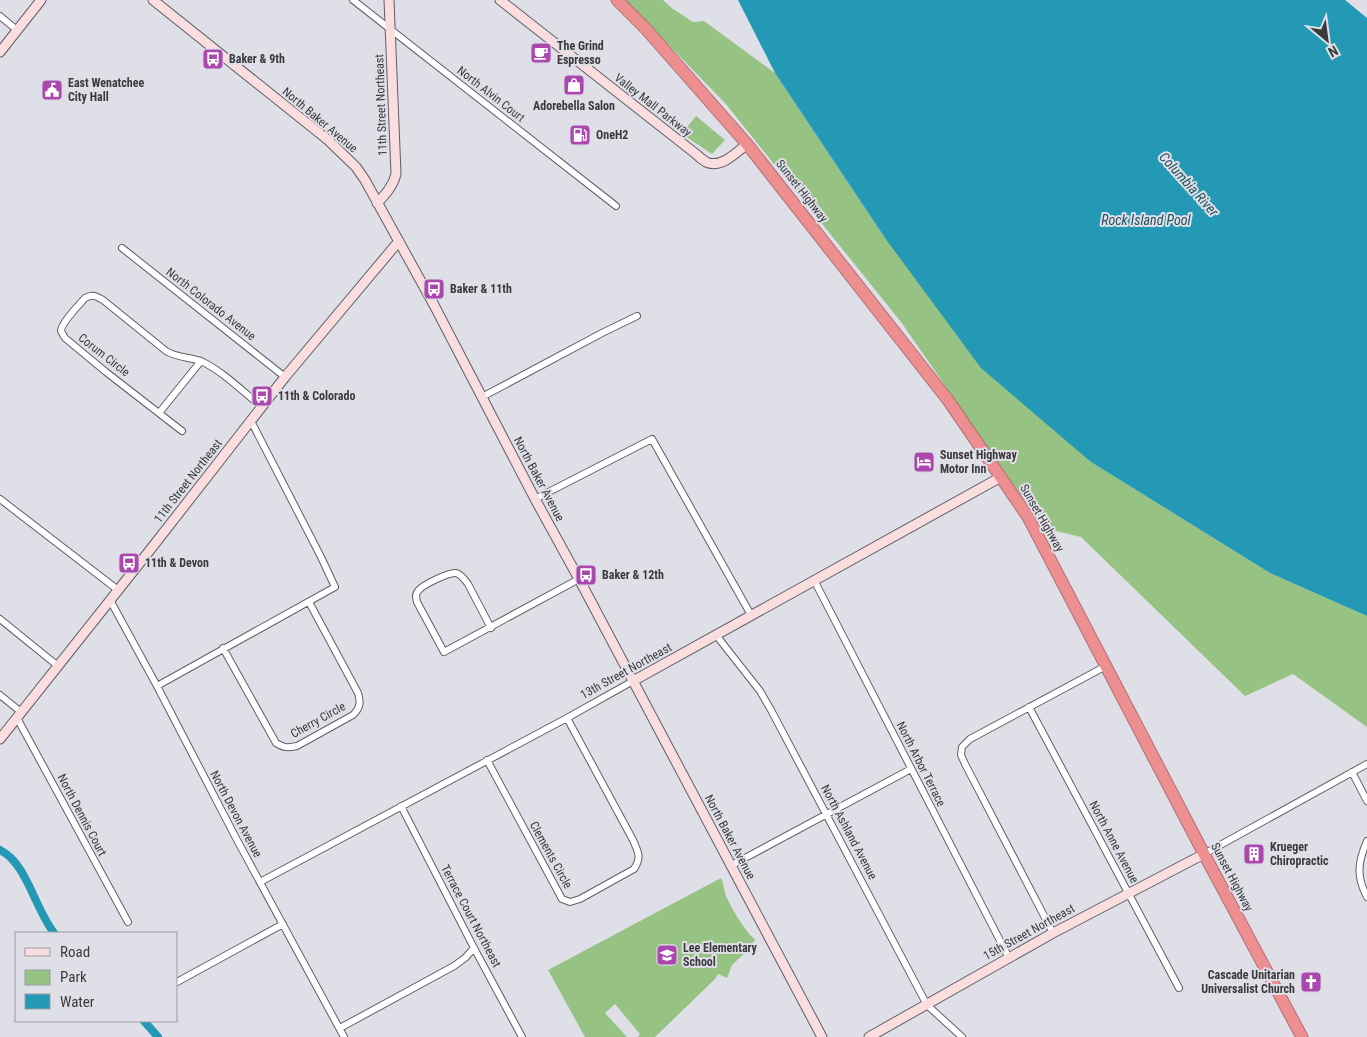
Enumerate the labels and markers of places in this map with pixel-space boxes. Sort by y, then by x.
place label: The Grind Espresso [557,39,604,67]
cafe icon: The Grind Espresso [529,41,553,65]
bus stop icon: Baker & 9th [201,47,225,71]
place label: Baker & 9th [229,52,285,66]
shop icon: Adorebella Salon [562,73,586,97]
place label: East Wenatchee City Hall [68,76,144,104]
public building icon: East Wenatchee City Hall [40,78,64,102]
place label: Adorebella Salon [533,99,615,113]
fuel station icon: OneH2 [568,123,592,147]
place label: OneH2 [596,128,628,142]
bus stop icon: Baker & 11th [422,277,446,301]
place label: Baker & 11th [450,282,512,296]
bus stop icon: 11th & Colorado [250,384,274,408]
place label: 11th & Colorado [278,389,355,403]
place label: Sunset Highway Motor Inn [940,448,1017,476]
hotel icon: Sunset Highway Motor Inn [912,450,936,474]
bus stop icon: 11th & Devon [117,551,141,575]
place label: 11th & Devon [145,556,209,570]
bus stop icon: Baker & 12th [574,563,598,587]
place label: Baker & 12th [602,568,664,582]
place label: Krueger Chiropractic [1270,840,1329,868]
building icon: Krueger Chiropractic [1242,842,1266,866]
place label: Lee Elementary School [683,941,758,969]
school or university icon: Lee Elementary School [655,943,679,967]
place label: Cascade Unitarian Universalist Church [1201,968,1295,996]
church icon: Cascade Unitarian Universalist Church [1299,970,1323,994]

